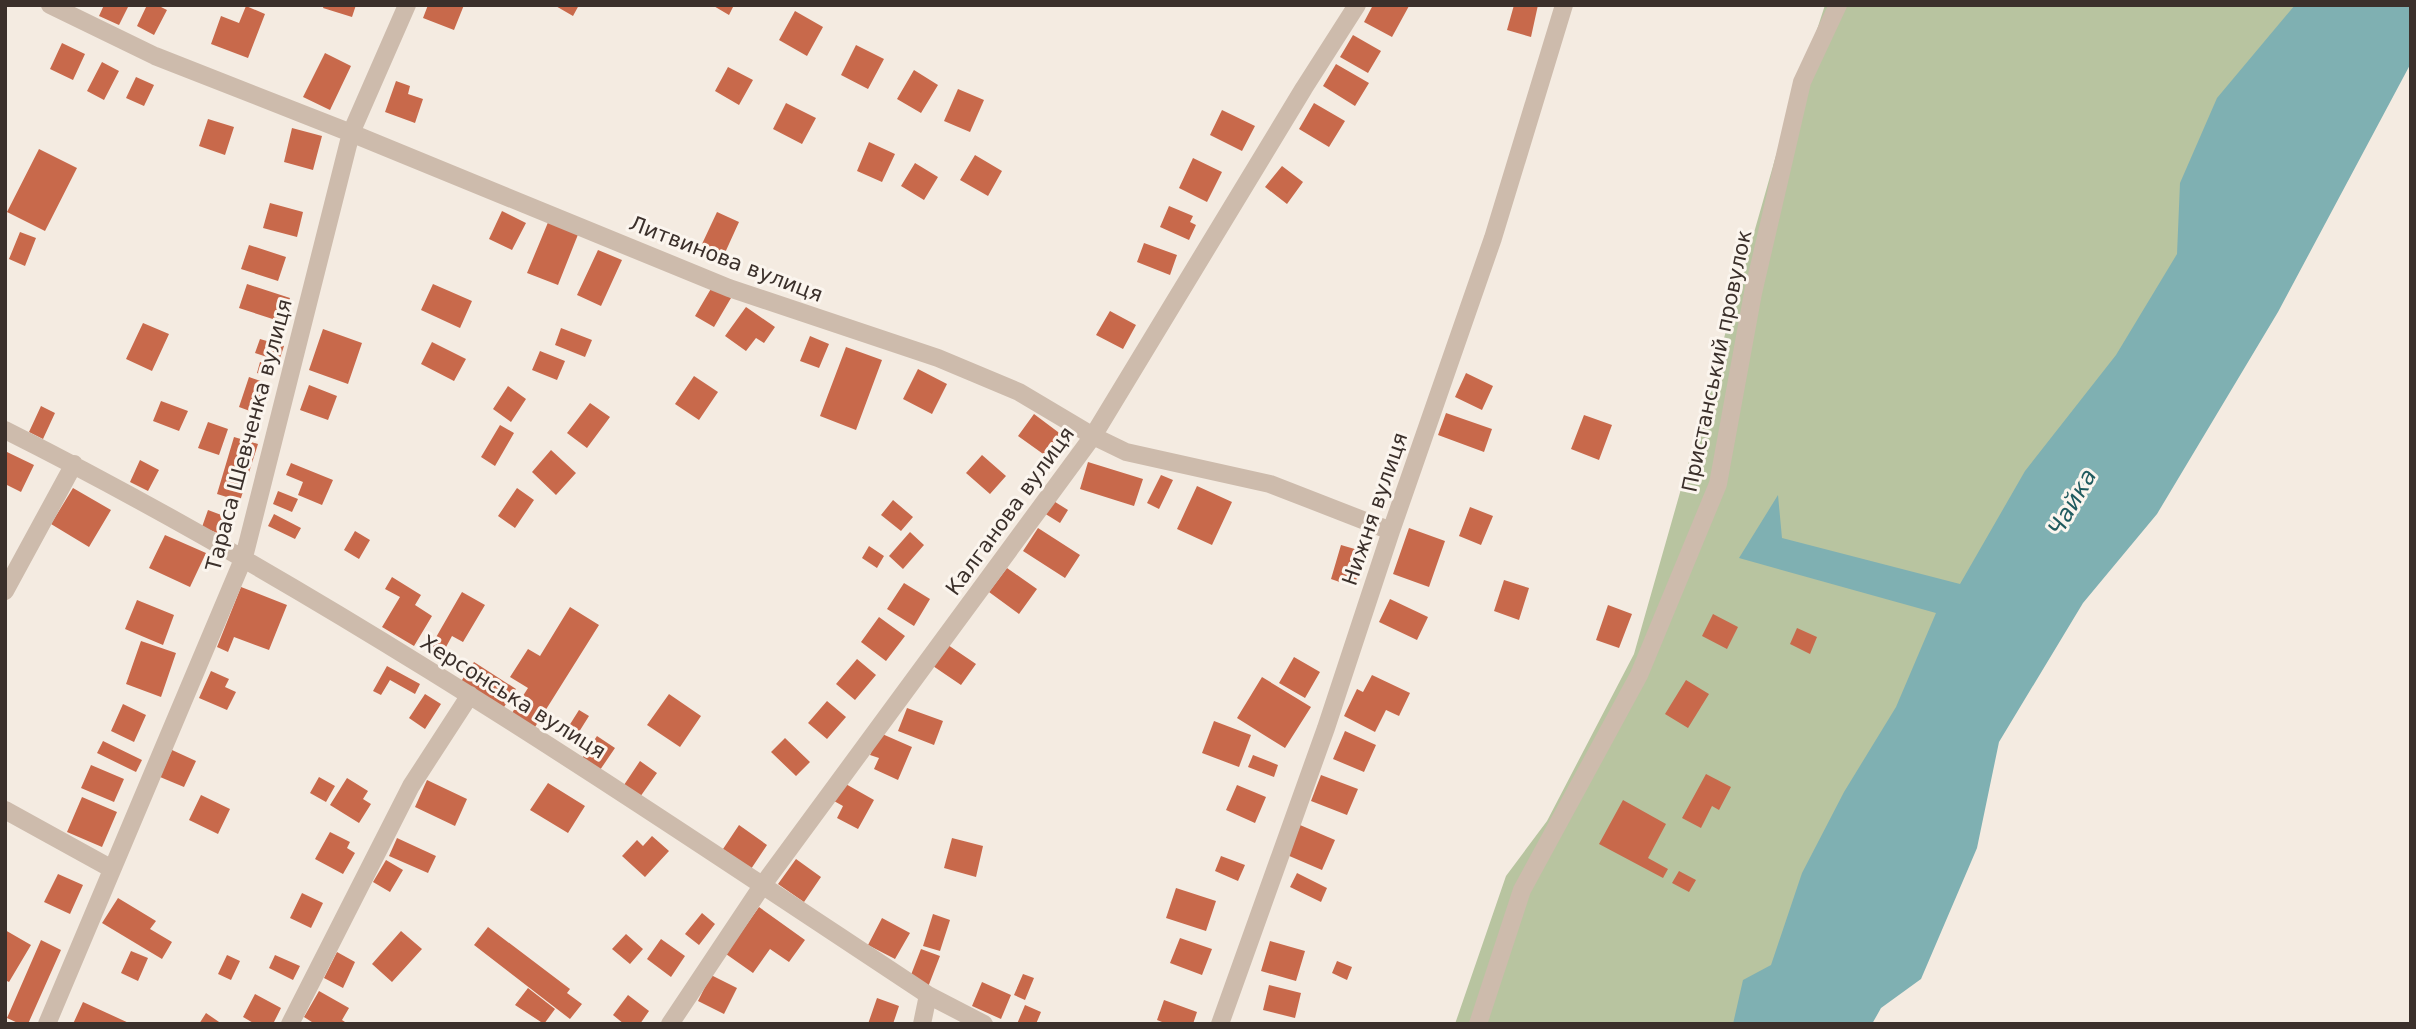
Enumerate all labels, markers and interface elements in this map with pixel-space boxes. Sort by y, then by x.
street label: Литвинова вулиця [626,211,826,307]
street label: Пристанський провулок [1677,228,1757,494]
street label: Тараса Шевченка вулиця [201,296,297,575]
street label: Калганова вулиця [941,422,1079,600]
street label: Нижня вулиця [1338,429,1412,589]
water label: Чайка [2043,464,2101,540]
street label: Херсонська вулиця [416,630,610,764]

